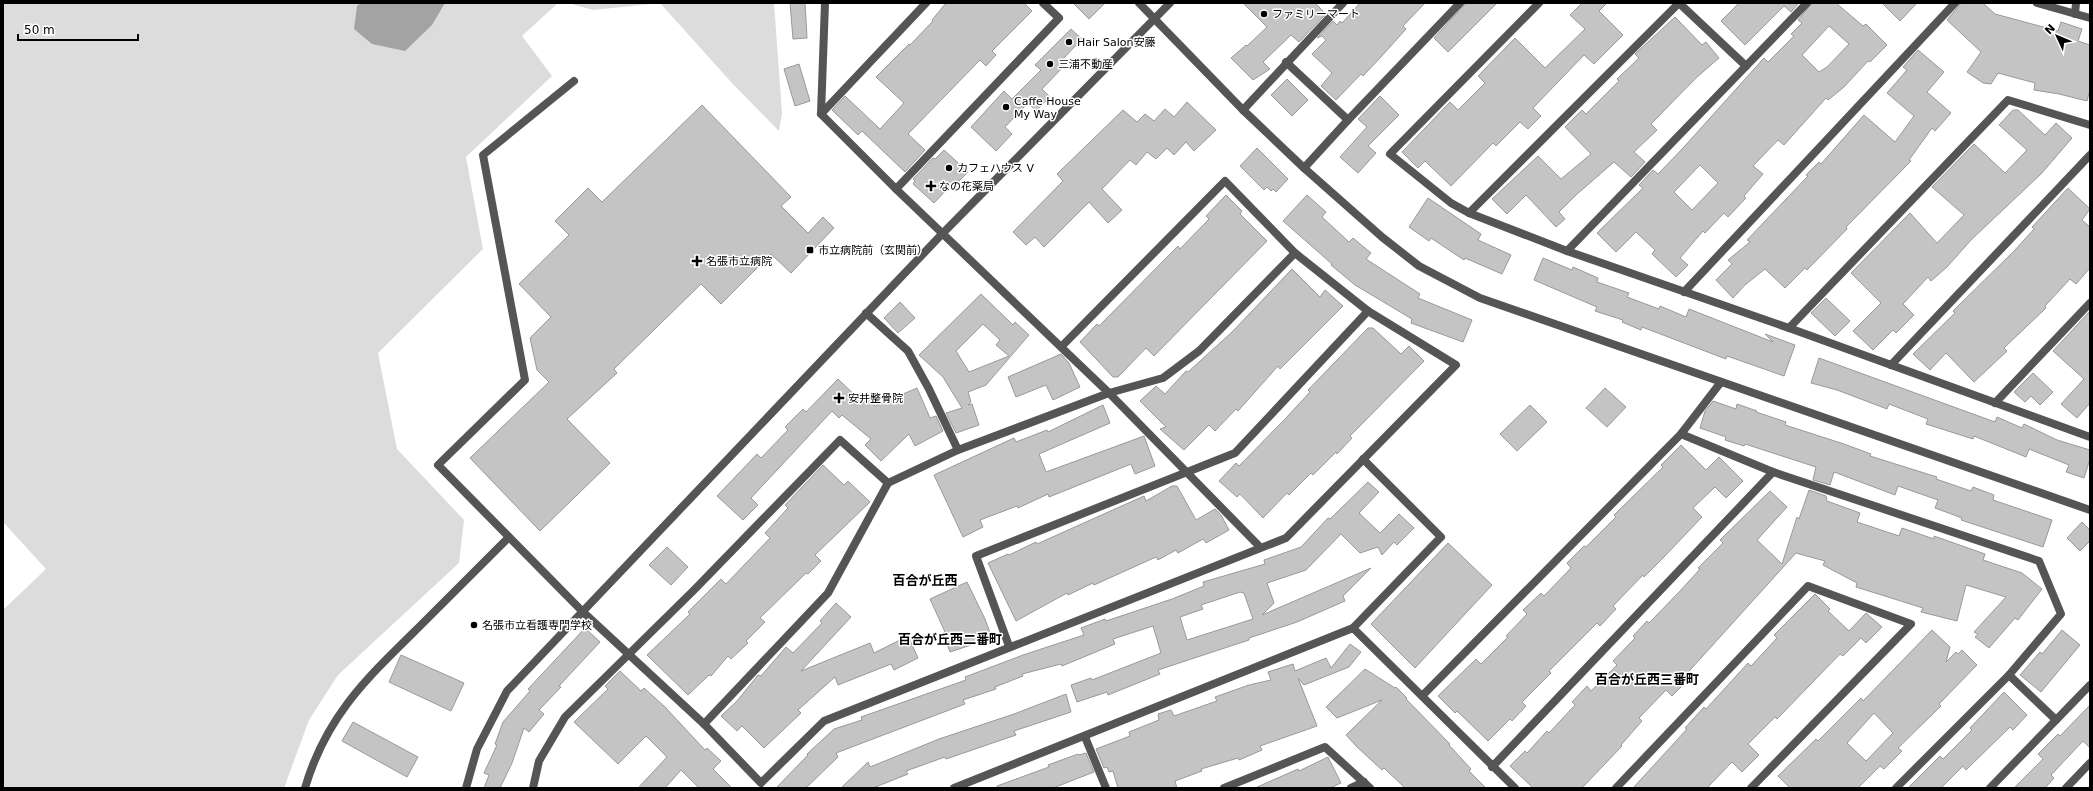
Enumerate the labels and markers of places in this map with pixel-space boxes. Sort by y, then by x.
place label: ファミリーマート [1272,8,1360,21]
marker: ファミリーマート [1259,9,1269,19]
place label: Hair Salon安藤 [1077,36,1156,49]
marker: Hair Salon安藤 [1064,37,1074,47]
place label: 三浦不動産 [1058,58,1113,71]
marker: 三浦不動産 [1045,59,1055,69]
place label: Caffe House My Way [1014,95,1081,121]
marker: Caffe House My Way [1001,102,1011,112]
place label: カフェハウス V [957,162,1034,175]
marker: カフェハウス V [944,163,954,173]
place label: なの花薬局 [939,180,994,193]
marker: なの花薬局 [926,181,936,191]
place label: 市立病院前（玄関前） [818,244,928,257]
marker: 市立病院前（玄関前） [805,245,815,255]
marker: 名張市立病院 [691,255,703,267]
place label: 名張市立病院 [706,255,772,268]
marker: 安井整骨院 [833,392,845,404]
place label: 安井整骨院 [848,392,903,405]
place label: 名張市立看護専門学校 [482,619,592,632]
marker: 名張市立看護専門学校 [469,620,479,630]

